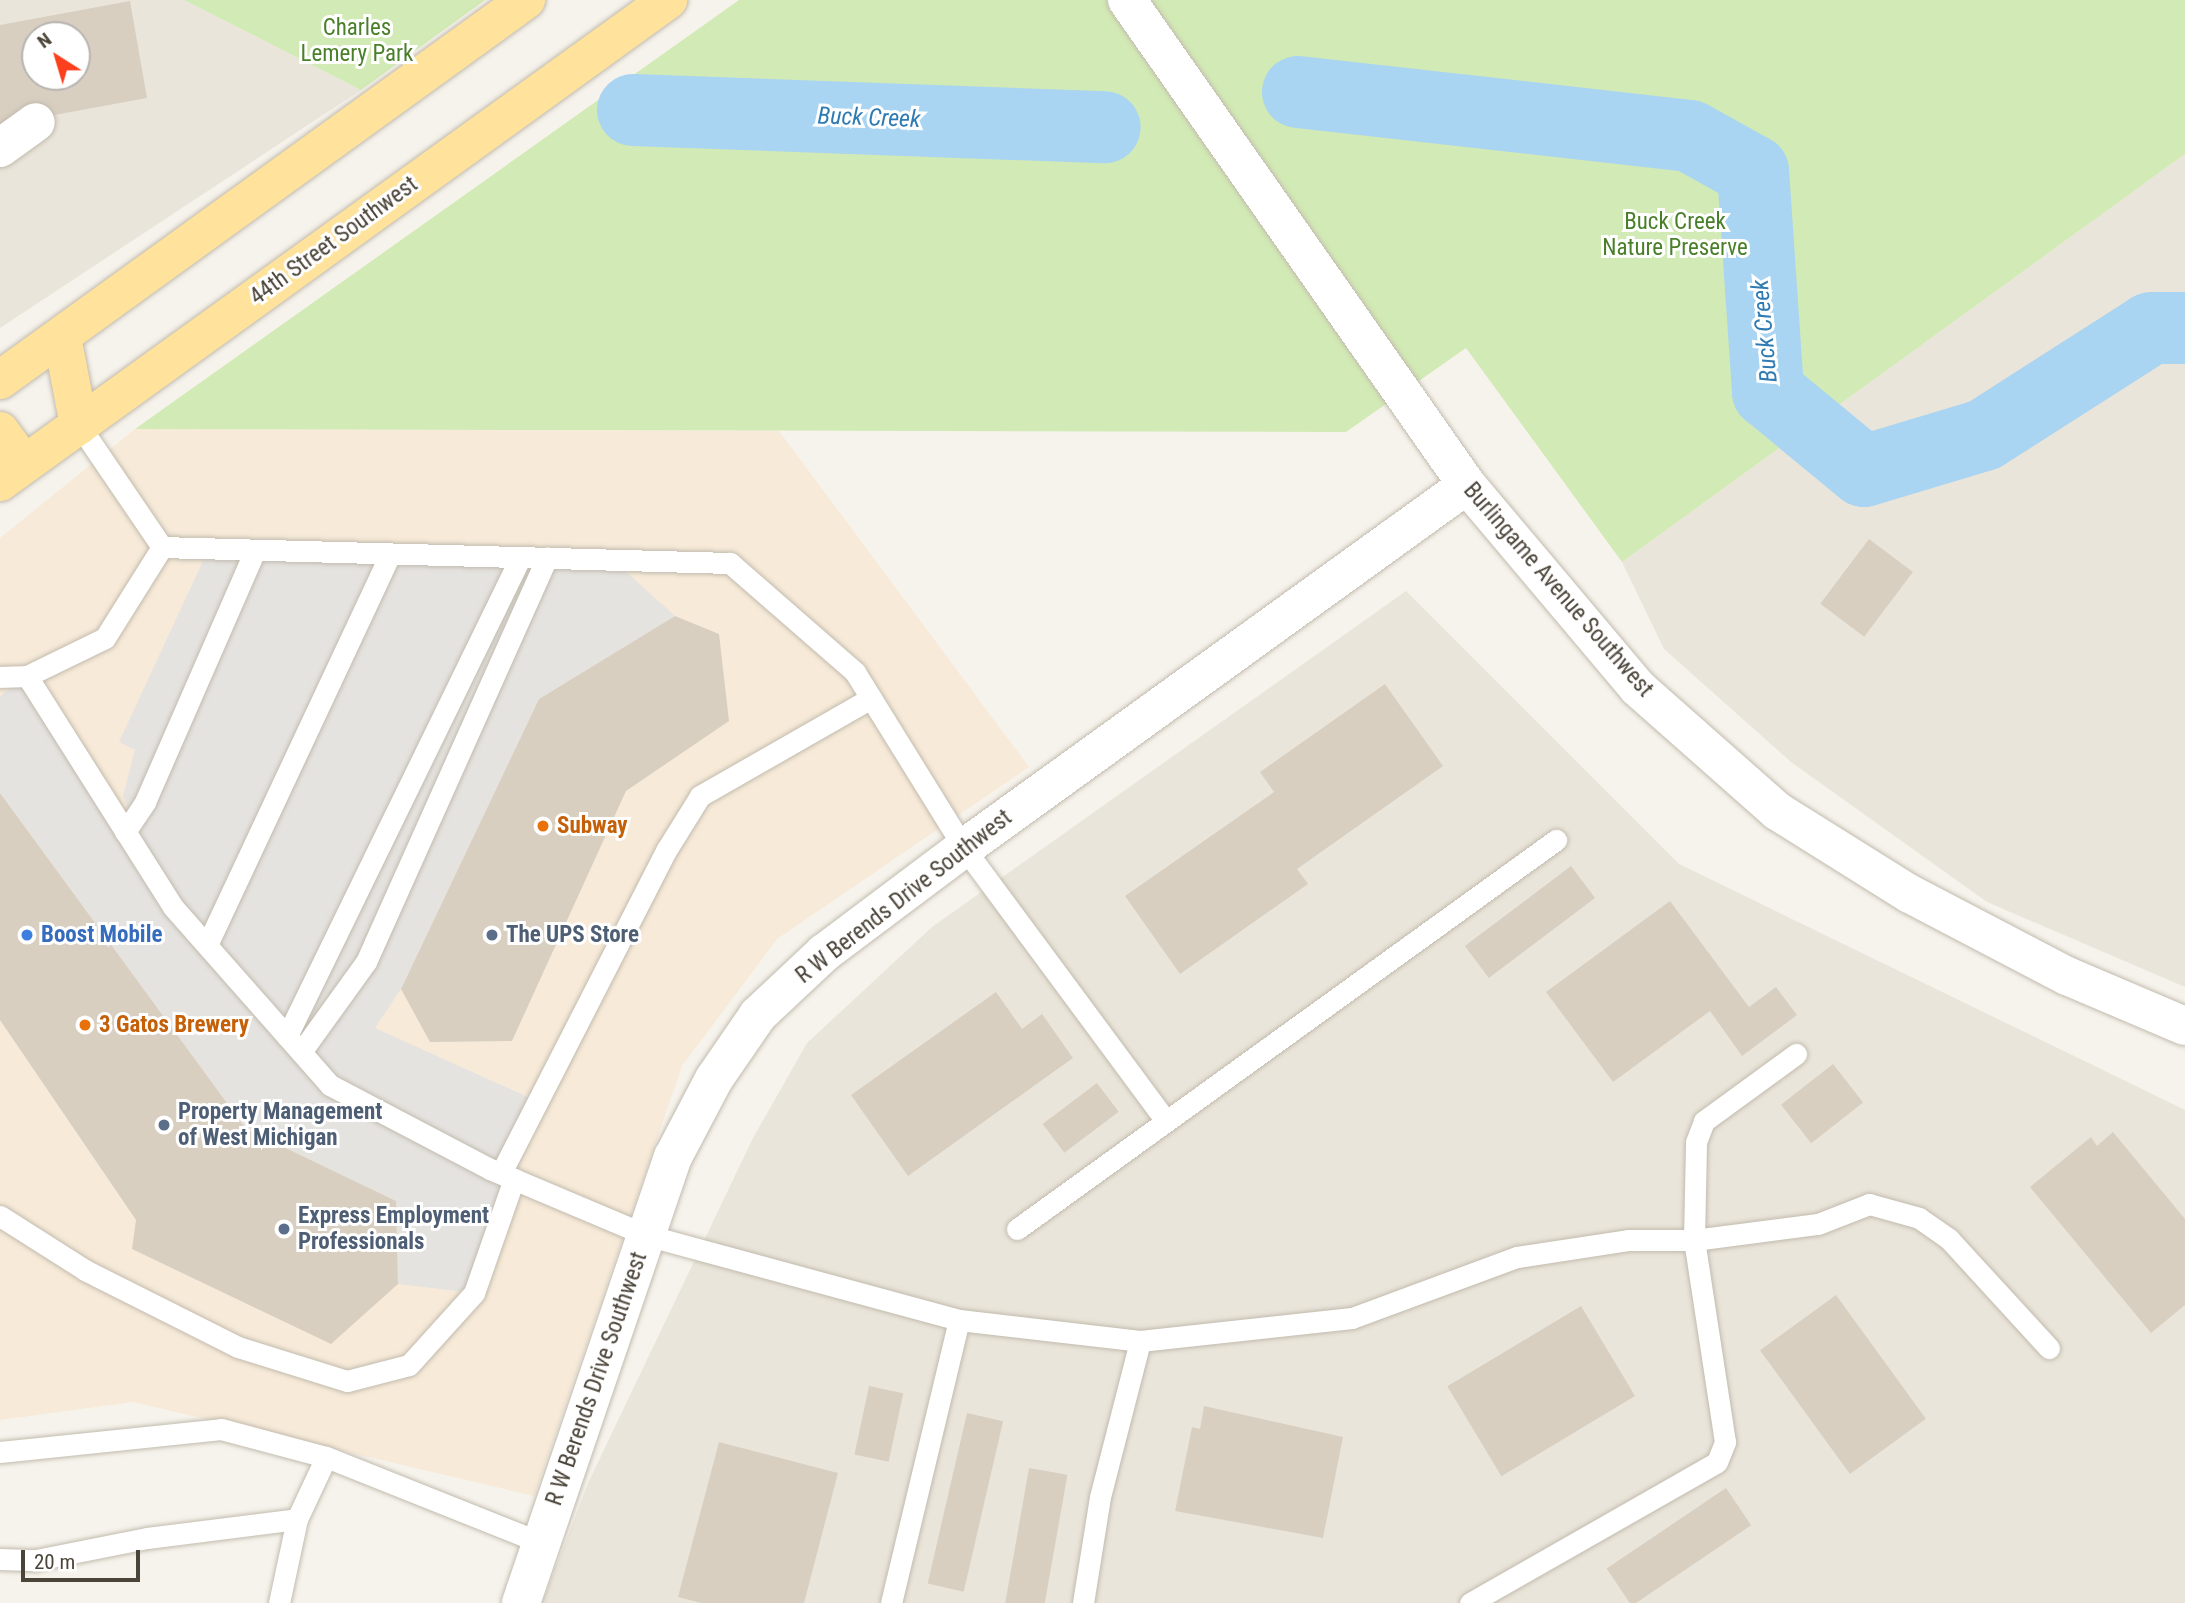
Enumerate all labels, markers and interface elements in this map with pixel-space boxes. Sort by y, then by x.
park label: Charles Lemery Park [301,14,413,68]
north arrow [21,21,91,91]
text: N [33,28,56,53]
water label: Buck Creek [817,102,921,134]
street label: 44th Street Southwest [245,171,423,311]
park label: Buck Creek Nature Preserve [1602,208,1748,262]
water label: Buck Creek [1746,278,1784,384]
street label: Burlingame Avenue Southwest [1457,477,1659,703]
street label: R W Berends Drive Southwest [791,804,1017,990]
place label: Subway [557,812,628,840]
marker: Subway [535,818,551,834]
place label: Boost Mobile [41,921,162,949]
place label: The UPS Store [506,921,639,949]
marker: Boost Mobile [19,927,35,943]
marker: The UPS Store [484,927,500,943]
place label: 3 Gatos Brewery [99,1011,249,1039]
marker: 3 Gatos Brewery [77,1017,93,1033]
place label: Property Management of West Michigan [178,1098,382,1152]
marker: Property Management of West Michigan [156,1117,172,1133]
place label: Express Employment Professionals [298,1202,489,1256]
marker: Express Employment Professionals [276,1221,292,1237]
street label: R W Berends Drive Southwest [541,1249,653,1509]
scale bar [24,1536,144,1580]
text: 20 m [34,1550,75,1574]

